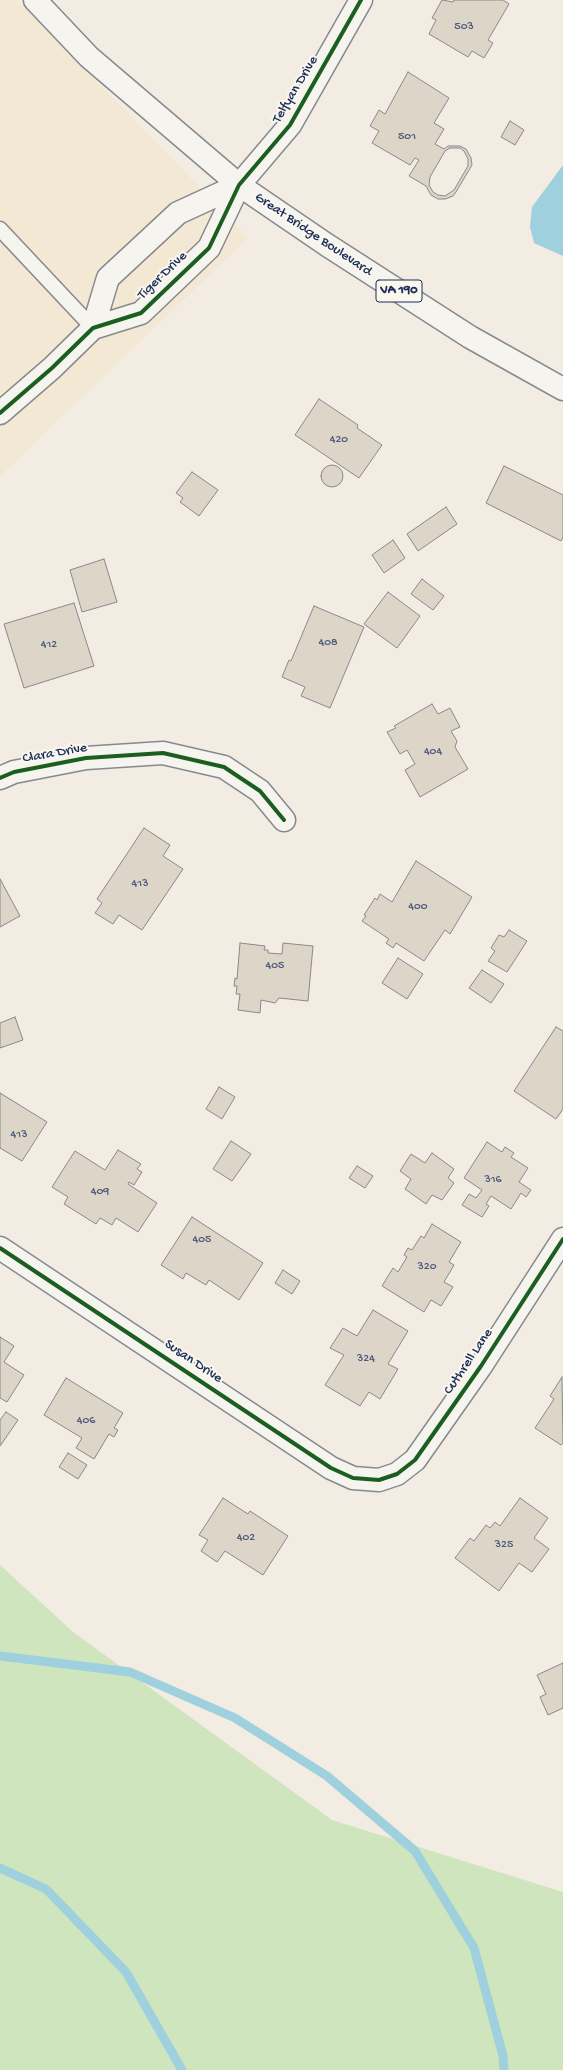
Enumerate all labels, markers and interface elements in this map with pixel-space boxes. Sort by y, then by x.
house number: 503 [454,20,474,34]
street label: Telfyan Drive [269,53,323,127]
house number: 501 [398,130,416,144]
street label: Great Bridge Boulevard [251,189,375,281]
street label: Tiger Drive [135,248,191,304]
road number: VA 190 [376,280,422,302]
house number: 420 [330,433,348,447]
house number: 408 [318,636,338,650]
house number: 412 [41,638,57,652]
street label: Clara Drive [22,740,88,768]
house number: 404 [424,745,442,759]
house number: 413 [132,877,148,891]
house number: 400 [408,900,428,914]
house number: 405 [266,959,284,973]
house number: 413 [11,1128,27,1142]
house number: 316 [484,1173,502,1187]
house number: 409 [91,1185,109,1199]
house number: 405 [193,1233,211,1247]
house number: 320 [418,1260,436,1274]
street label: Cuthrell Lane [441,1326,497,1398]
street label: Susan Drive [161,1336,225,1388]
house number: 324 [357,1352,375,1366]
house number: 406 [77,1414,95,1428]
house number: 402 [237,1531,255,1545]
house number: 325 [495,1538,513,1552]

